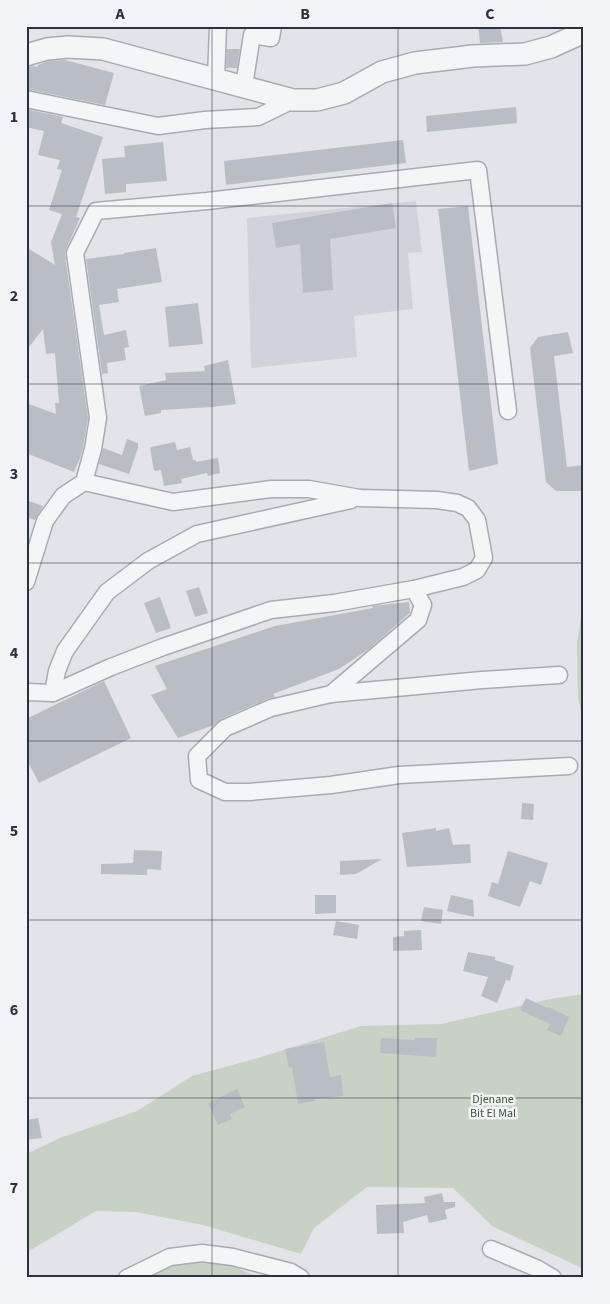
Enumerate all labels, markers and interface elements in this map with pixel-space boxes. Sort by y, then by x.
text: A [114,3,125,25]
text: B [300,3,310,25]
text: C [485,3,495,25]
text: 1 [10,106,18,128]
text: 2 [10,285,18,307]
text: 3 [10,463,18,485]
text: 4 [10,642,19,664]
text: 5 [10,820,18,842]
text: 6 [10,999,18,1021]
park label: Djenane Bit El Mal [470,1091,516,1122]
text: 7 [10,1177,18,1199]

